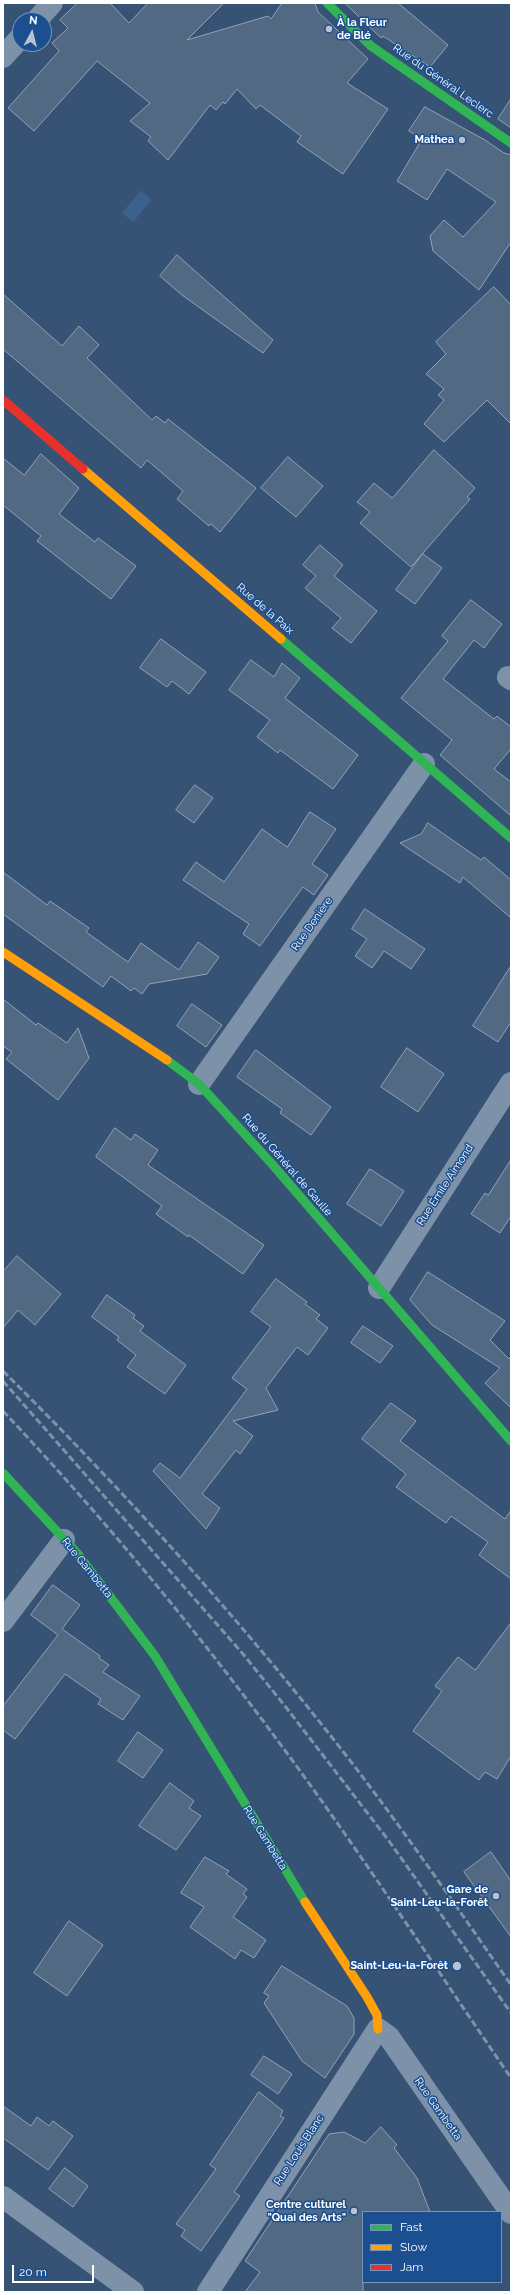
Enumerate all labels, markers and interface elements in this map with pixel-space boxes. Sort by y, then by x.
north arrow [12,12,52,52]
text: N [28,14,38,28]
place label: À la Fleur de Blé [337,16,387,42]
marker: À la Fleur de Blé [324,24,334,34]
street label: Rue du Général Leclerc [390,41,496,121]
place label: Mathea [415,133,454,147]
marker: Mathea [457,135,467,145]
street label: Rue de la Paix [234,581,296,637]
street label: Rue Denière [289,895,335,953]
street label: Rue du Général de Gaulle [239,1111,335,1219]
street label: Rue Émile Aimond [414,1142,476,1228]
street label: Rue Gambetta [59,1535,115,1601]
street label: Rue Gambetta [240,1803,290,1873]
place label: Gare de Saint-Leu-la-Forêt [390,1883,488,1909]
marker: Gare de Saint-Leu-la-Forêt [491,1891,501,1901]
place label: Saint-Leu-la-Forêt [350,1959,448,1973]
marker: Saint-Leu-la-Forêt [451,1960,463,1972]
street label: Rue Gambetta [412,2075,464,2143]
street label: Rue Louis Blanc [271,2112,327,2188]
place label: Centre culturel "Quai des Arts" [266,2198,346,2224]
marker: Centre culturel "Quai des Arts" [349,2206,359,2216]
legend [362,2211,502,2283]
text: Fast [400,2220,423,2234]
text: Slow [400,2240,427,2254]
scale bar [14,2257,96,2283]
text: Jam [400,2260,423,2274]
text: 20 m [19,2265,47,2279]

